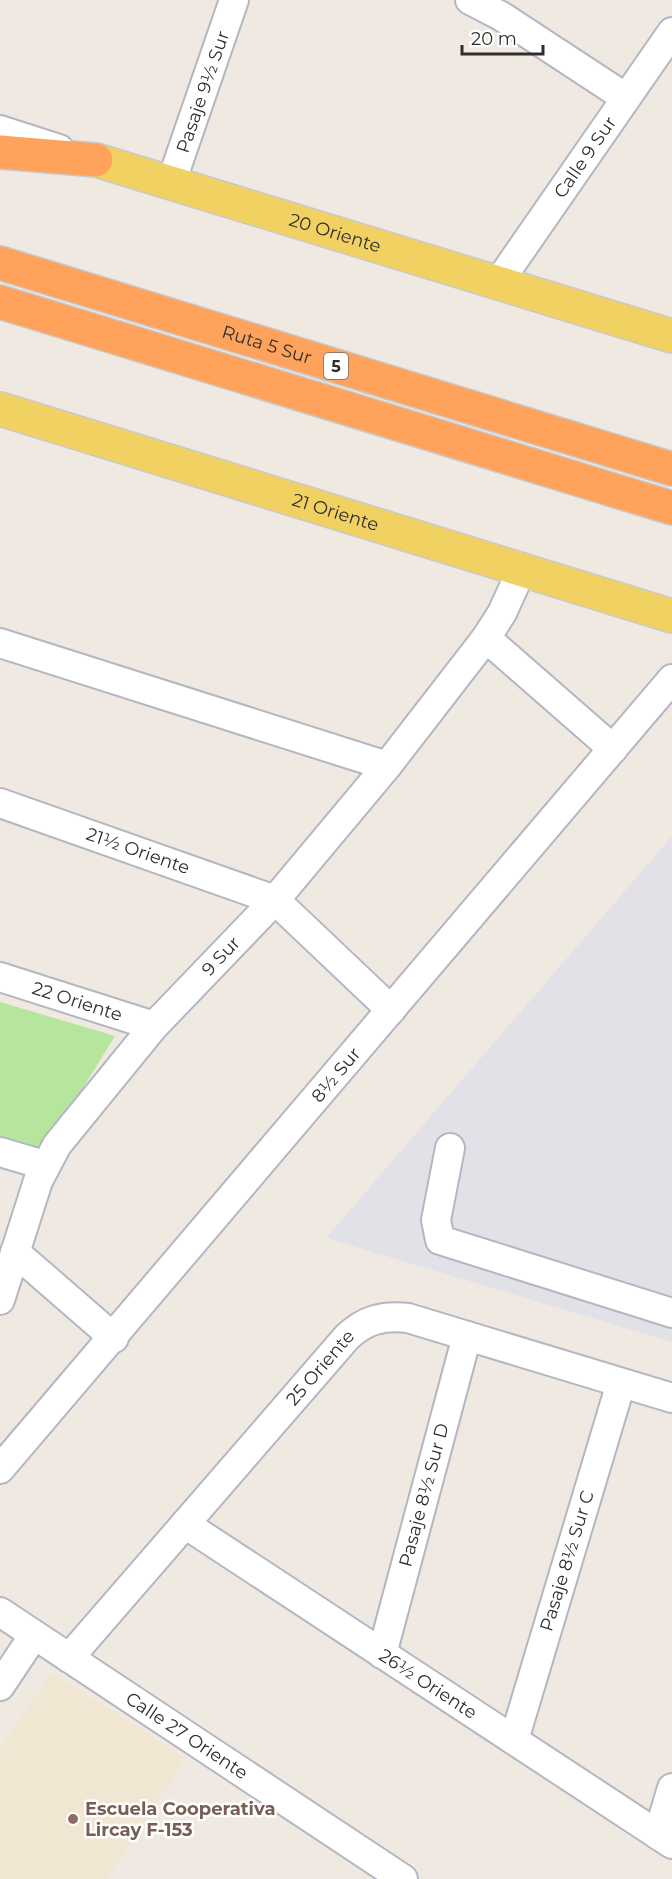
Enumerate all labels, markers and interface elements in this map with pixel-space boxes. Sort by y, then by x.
scale bar [462,18,543,56]
street label: Pasaje 9½ Sur [172,28,234,156]
text: 20 m [471,28,517,50]
street label: Calle 9 Sur [549,112,621,202]
street label: 20 Oriente [287,209,384,257]
street label: Ruta 5 Sur [219,321,314,369]
road number: 5 [324,353,348,379]
street label: 21 Oriente [289,489,382,536]
street label: 21½ Oriente [83,823,193,879]
street label: 9 Sur [197,932,245,980]
street label: 22 Oriente [29,977,125,1026]
street label: 8½ Sur [307,1043,365,1107]
street label: 25 Oriente [282,1325,359,1410]
street label: Pasaje 8½ Sur D [394,1421,454,1569]
street label: Pasaje 8½ Sur C [535,1488,599,1634]
street label: 26½ Oriente [375,1644,481,1724]
street label: Calle 27 Oriente [121,1687,252,1784]
place label: Escuela Cooperativa Lircay F-153 [85,1798,276,1841]
marker: Escuela Cooperativa Lircay F-153 [66,1812,80,1826]

